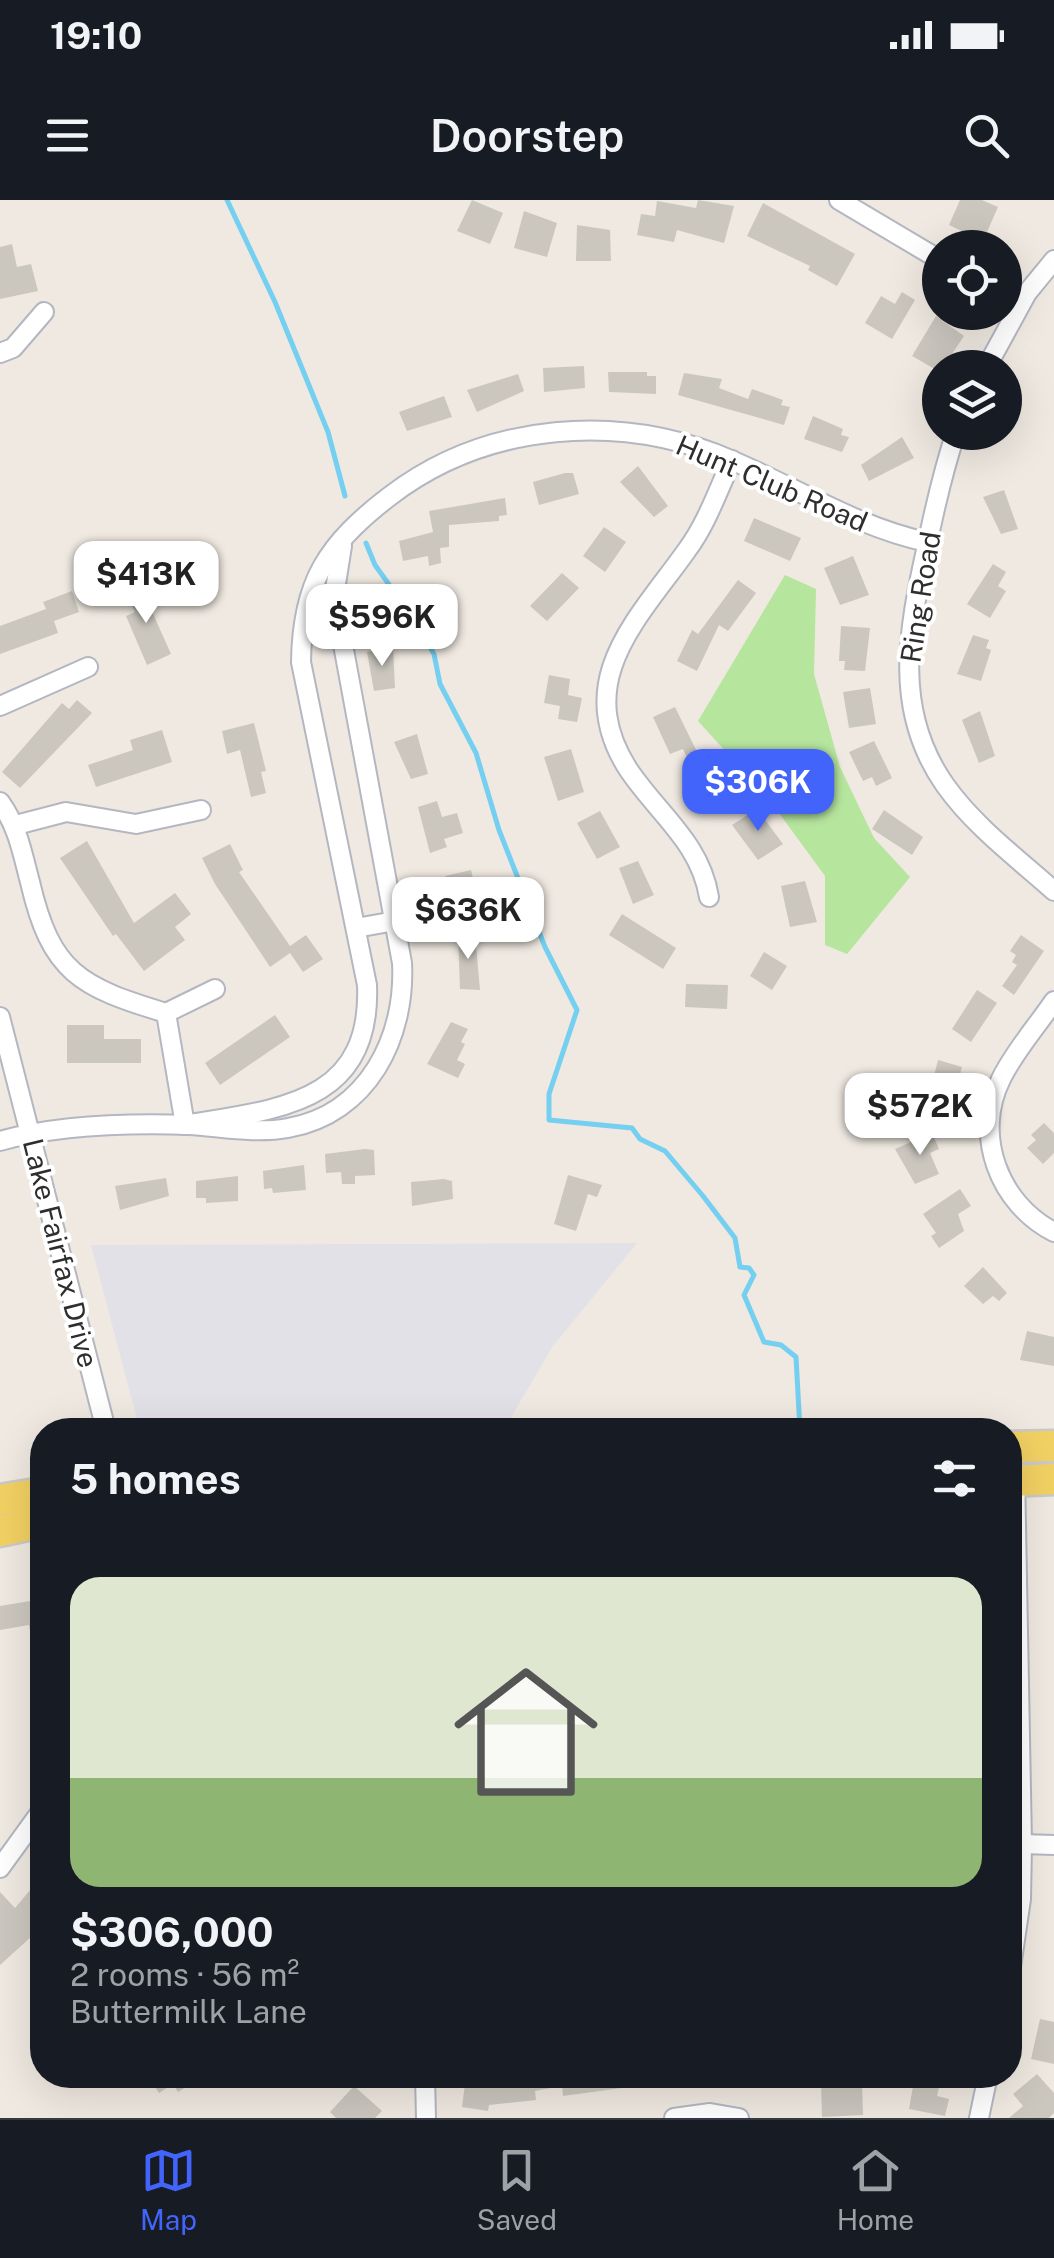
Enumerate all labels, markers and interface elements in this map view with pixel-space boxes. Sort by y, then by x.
text: 19:10 [50,13,142,58]
icon: menu [40,108,95,163]
icon: search [959,108,1014,163]
text: Doorstep [430,109,624,162]
map controls [922,230,1022,450]
button: locate [922,230,1022,330]
button: layers [922,350,1022,450]
street label: Hunt Club Road [671,428,873,538]
street label: Ring Road [893,529,947,665]
pin: $413K [76,541,216,626]
text: $413K [96,555,196,592]
pin: $596K [312,584,452,669]
text: $596K [328,598,436,635]
pin: $306K [688,749,828,834]
text: $306K [704,763,812,800]
pin: $636K [398,877,538,962]
text: $636K [414,891,522,928]
pin: $572K [850,1073,990,1158]
text: $572K [867,1087,973,1124]
street label: Lake Fairfax Drive [17,1135,105,1371]
icon: filters [927,1451,982,1506]
text: 5 homes [70,1454,241,1503]
icon: home [436,1642,616,1822]
text: $306,000 [70,1907,274,1956]
text: 2 rooms · 56 m² [70,1956,299,1993]
text: Buttermilk Lane [70,1993,307,2030]
tab: Map [140,2143,197,2236]
tab: Saved [477,2143,557,2236]
tab: Home [837,2143,914,2236]

